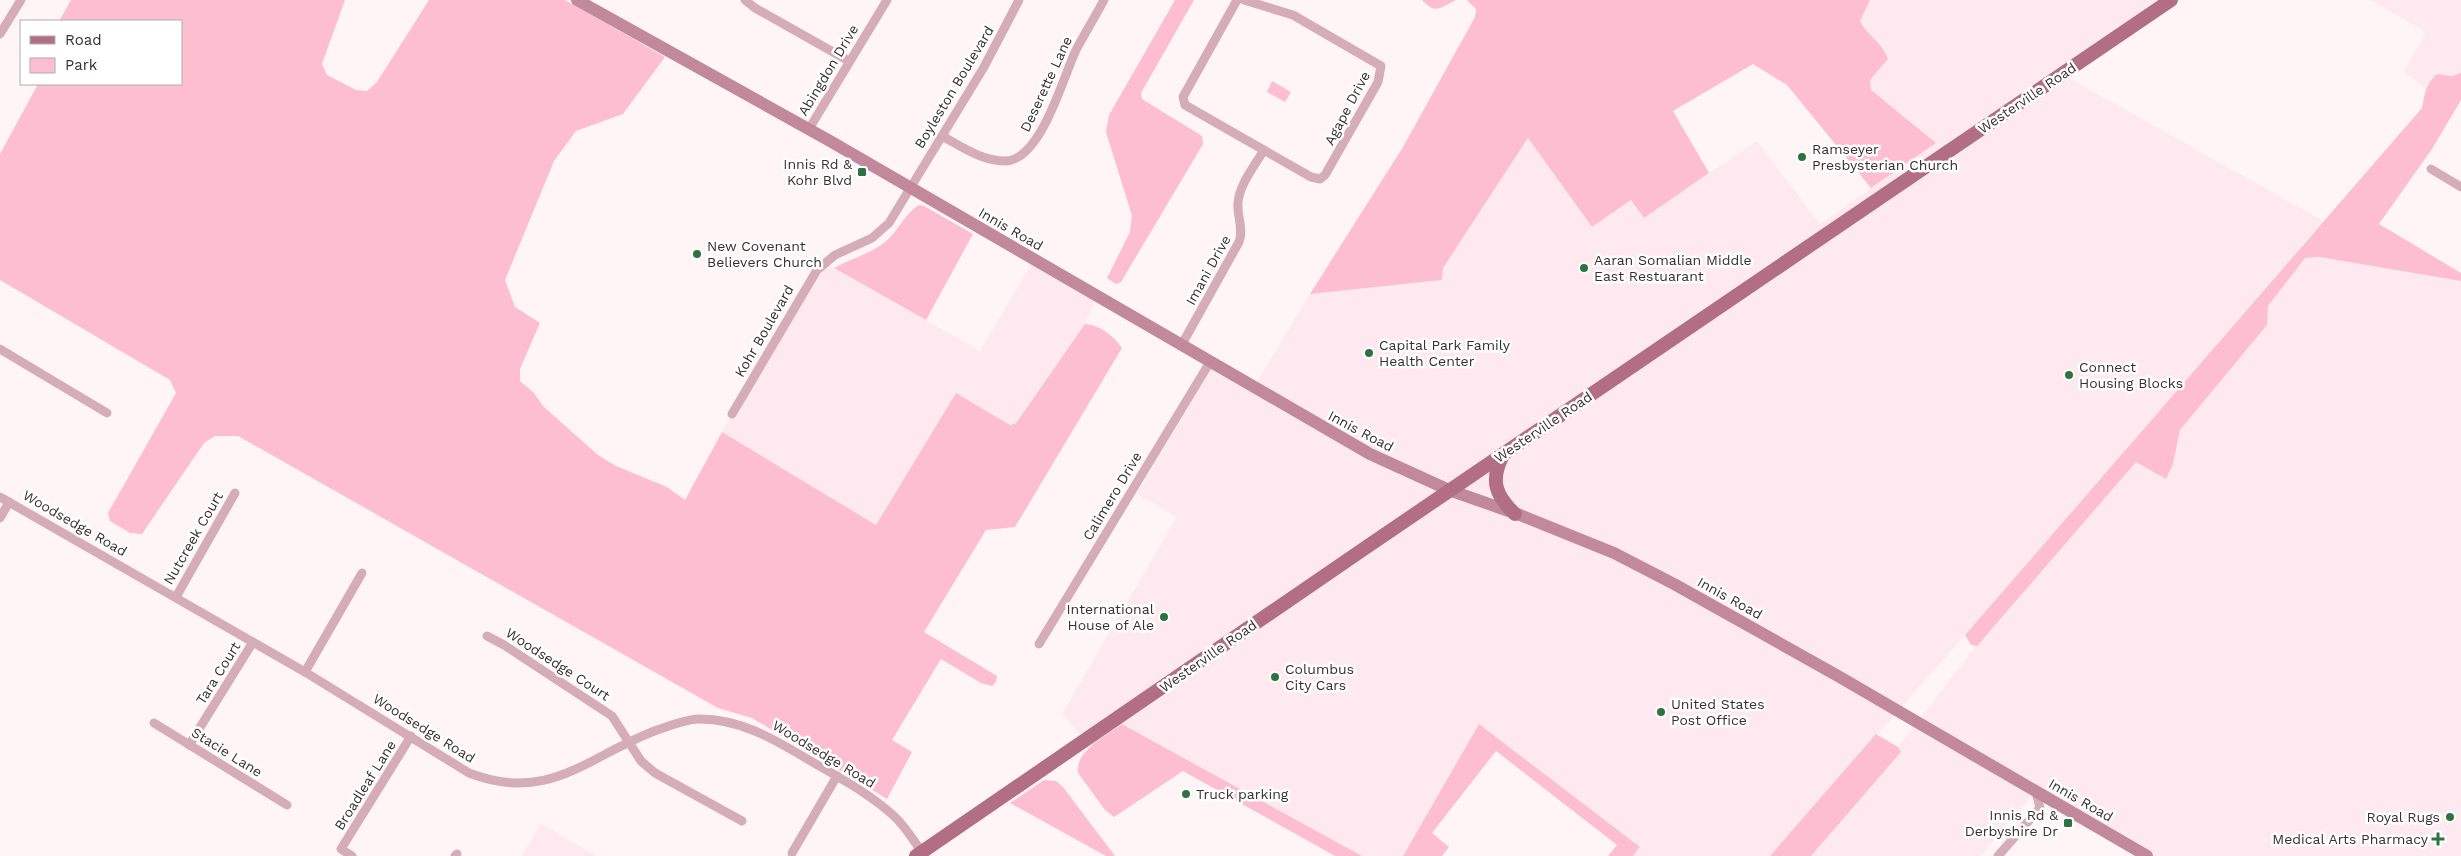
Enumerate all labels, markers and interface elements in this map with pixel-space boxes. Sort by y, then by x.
legend [20,20,182,85]
street label: Abingdon Drive [795,22,861,118]
street label: Boyleston Boulevard [911,23,997,151]
text: Road [65,31,102,49]
street label: Deserette Lane [1017,34,1075,134]
text: Park [65,56,98,74]
street label: Westerville Road [1975,59,2079,137]
street label: Agape Drive [1321,68,1373,148]
place label: Ramseyer Presbysterian Church [1812,141,1958,173]
marker: Ramseyer Presbysterian Church [1796,151,1808,163]
place label: Innis Rd & Kohr Blvd [783,156,852,188]
marker: Innis Rd & Kohr Blvd [856,166,868,178]
street label: Innis Road [976,204,1046,254]
street label: Imani Drive [1182,232,1234,308]
place label: New Covenant Believers Church [707,238,822,270]
marker: New Covenant Believers Church [691,248,703,260]
place label: Aaran Somalian Middle East Restuarant [1594,252,1752,284]
marker: Aaran Somalian Middle East Restuarant [1578,262,1590,274]
street label: Kohr Boulevard [731,282,797,380]
place label: Capital Park Family Health Center [1379,337,1511,369]
marker: Capital Park Family Health Center [1363,347,1375,359]
place label: Connect Housing Blocks [2079,359,2183,391]
marker: Connect Housing Blocks [2063,369,2075,381]
street label: Westerville Road [1491,388,1595,466]
street label: Innis Road [1326,407,1396,455]
street label: Calimero Drive [1079,449,1145,543]
street label: Woodsedge Road [20,487,130,559]
street label: Nutcreek Court [160,489,226,587]
street label: Innis Road [1695,574,1765,622]
place label: International House of Ale [1067,601,1155,633]
marker: International House of Ale [1158,611,1170,623]
street label: Westerville Road [1156,617,1260,695]
street label: Woodsedge Court [503,624,613,704]
street label: Tara Court [192,639,244,707]
place label: Columbus City Cars [1285,661,1354,693]
marker: Columbus City Cars [1269,671,1281,683]
street label: Woodsedge Road [370,690,478,766]
place label: United States Post Office [1671,696,1765,728]
marker: United States Post Office [1655,706,1667,718]
street label: Woodsedge Road [770,717,878,791]
street label: Stacie Lane [189,724,265,780]
street label: Broadleaf Lane [331,737,399,833]
street label: Innis Road [2046,775,2116,825]
place label: Truck parking [1196,786,1289,802]
marker: Truck parking [1180,788,1192,800]
place label: Innis Rd & Derbyshire Dr [1965,807,2058,839]
place label: Royal Rugs [2367,809,2440,825]
marker: Royal Rugs [2444,811,2456,823]
marker: Innis Rd & Derbyshire Dr [2062,817,2074,829]
place label: Medical Arts Pharmacy [2272,831,2429,847]
marker: Medical Arts Pharmacy [2432,833,2444,845]

